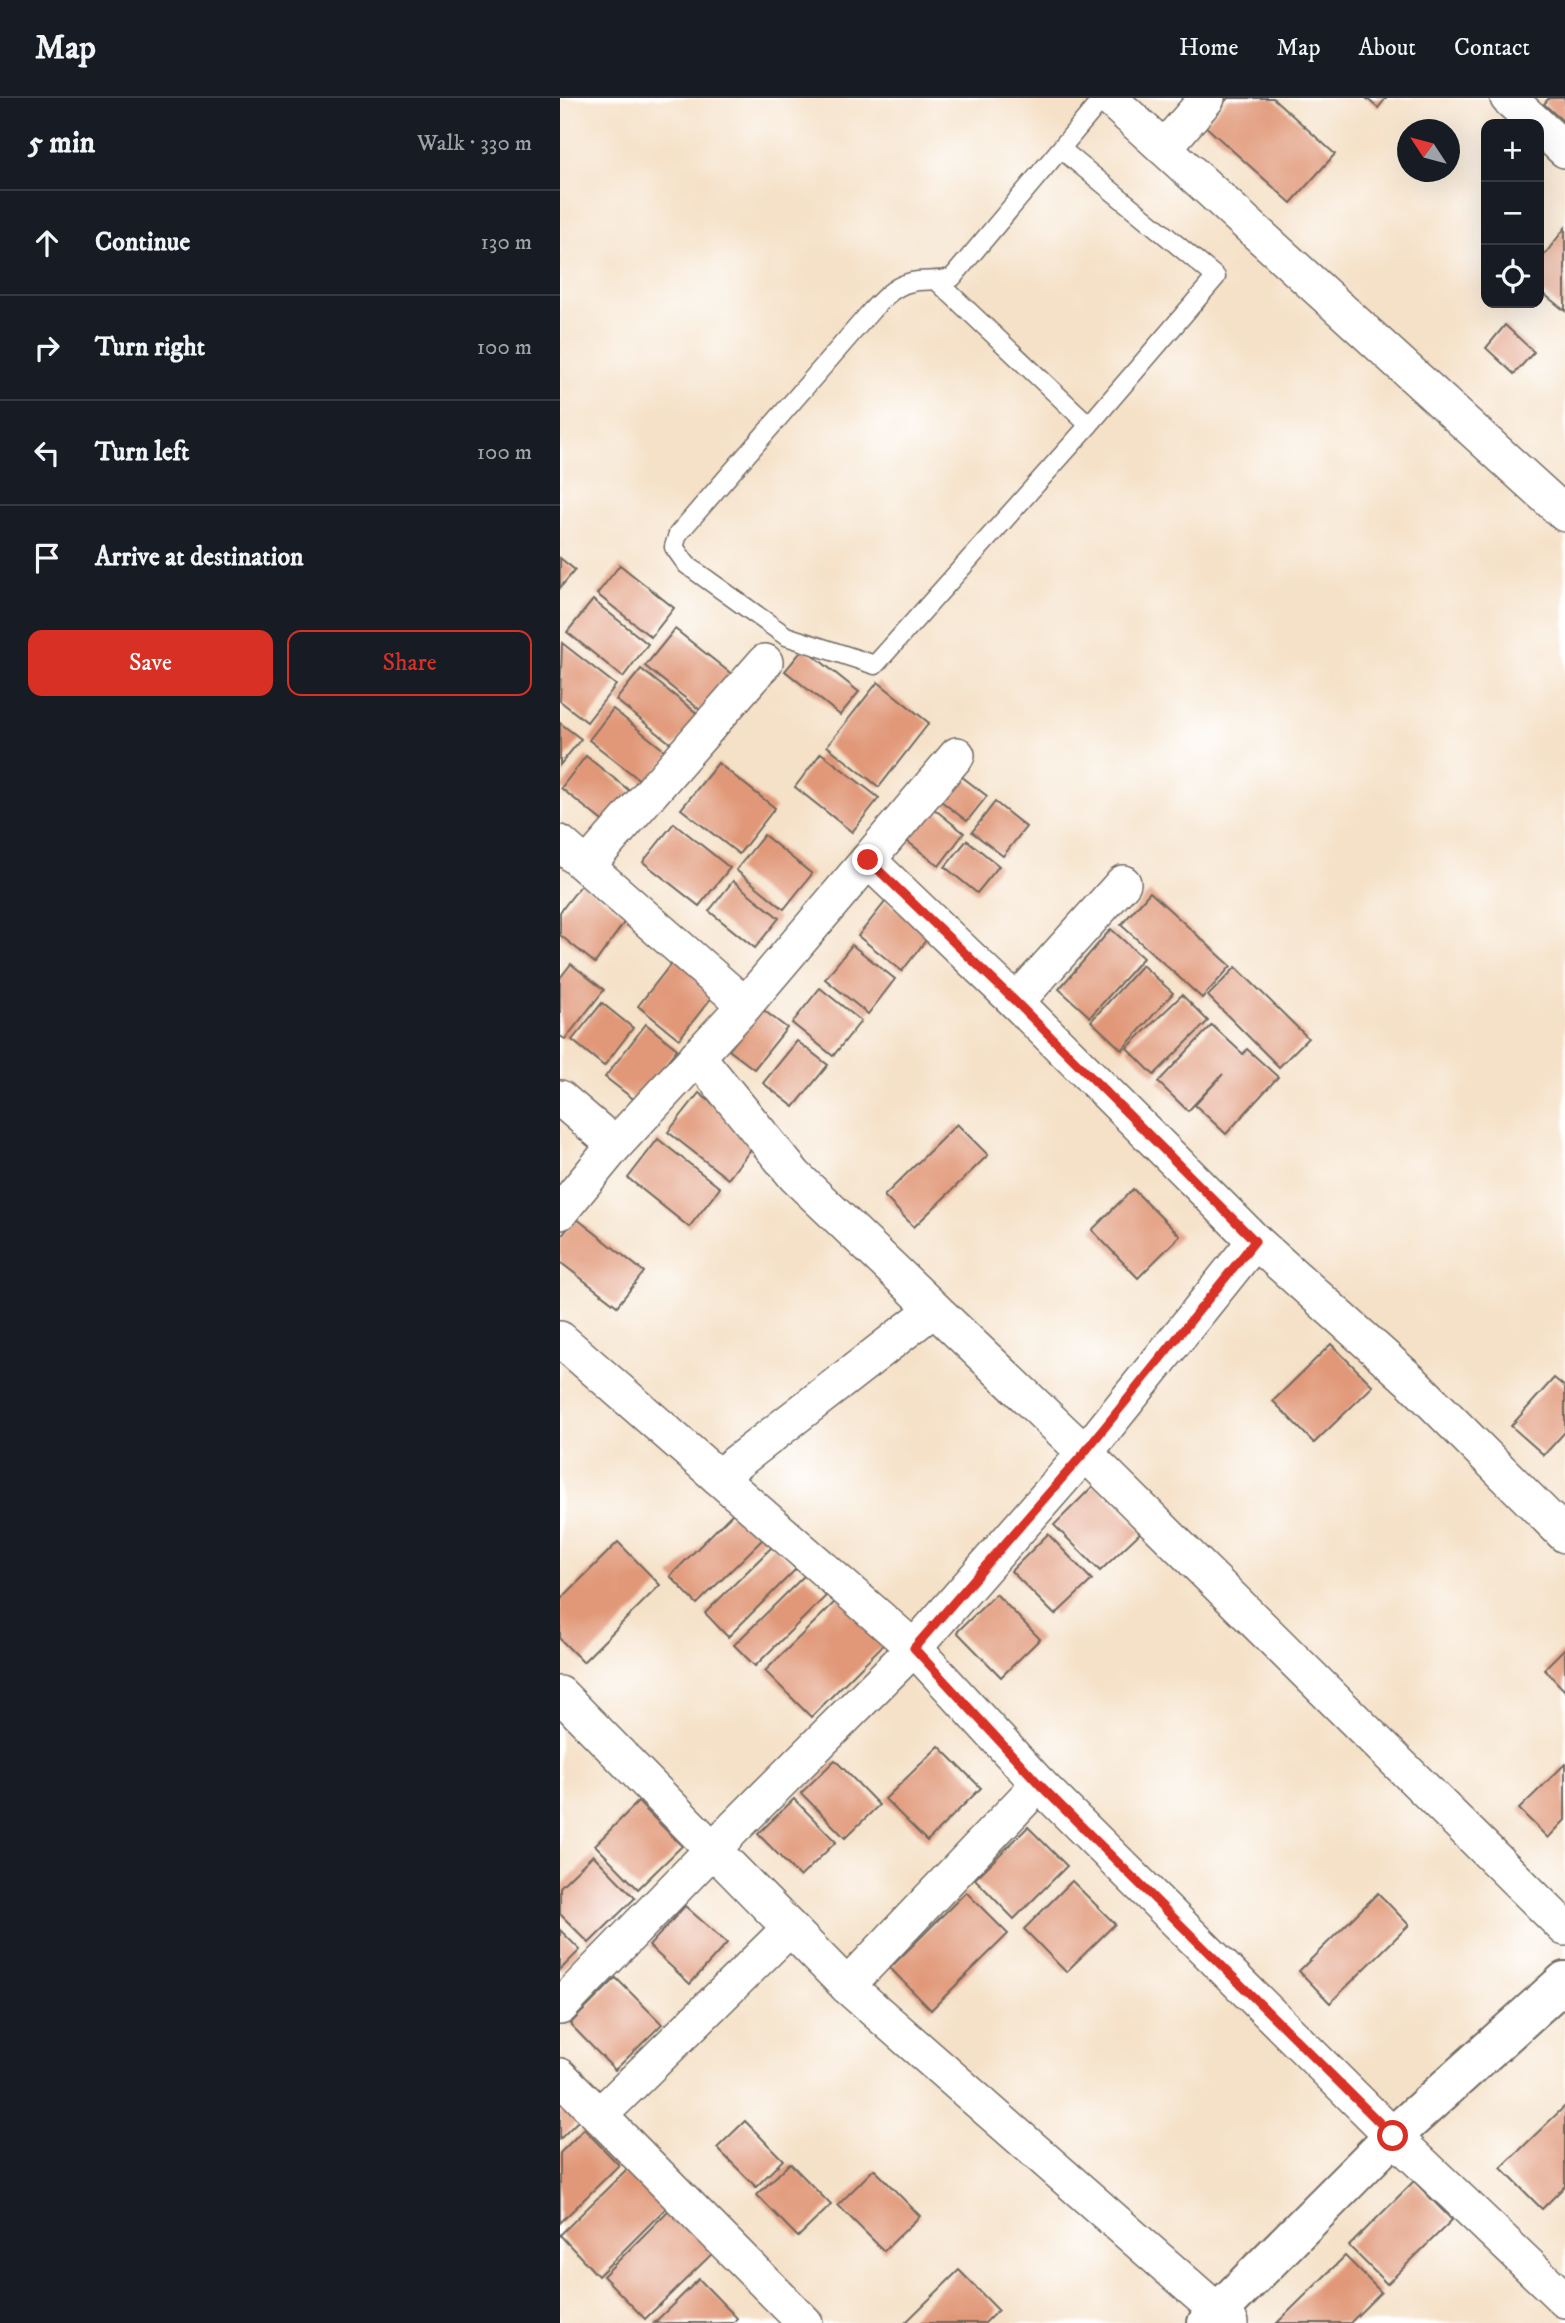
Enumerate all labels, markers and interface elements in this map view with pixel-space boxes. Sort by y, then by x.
text: Map [35,28,96,69]
text: Home [1179,33,1238,63]
text: Map [1276,33,1321,63]
text: About [1359,33,1416,63]
text: Contact [1454,33,1530,63]
north arrow [1397,119,1460,182]
map controls [1481,119,1544,308]
button: + [1481,119,1544,182]
text: 5 min [28,125,95,162]
text: Walk · 330 m [417,129,532,158]
button: − [1481,182,1544,245]
icon: ahead [28,224,66,262]
text: Continue [95,226,190,259]
text: 130 m [480,228,532,257]
button: locate [1481,245,1544,308]
icon: right [28,329,66,367]
text: Turn right [95,331,205,364]
text: 100 m [477,333,532,362]
icon: left [28,434,66,472]
text: Turn left [95,436,189,469]
text: 100 m [477,438,532,467]
icon: arrive [28,539,66,577]
text: Arrive at destination [95,541,304,574]
button: Save [28,630,273,696]
button: Share [287,630,532,696]
route end [852,844,883,875]
route start [1377,2120,1408,2151]

